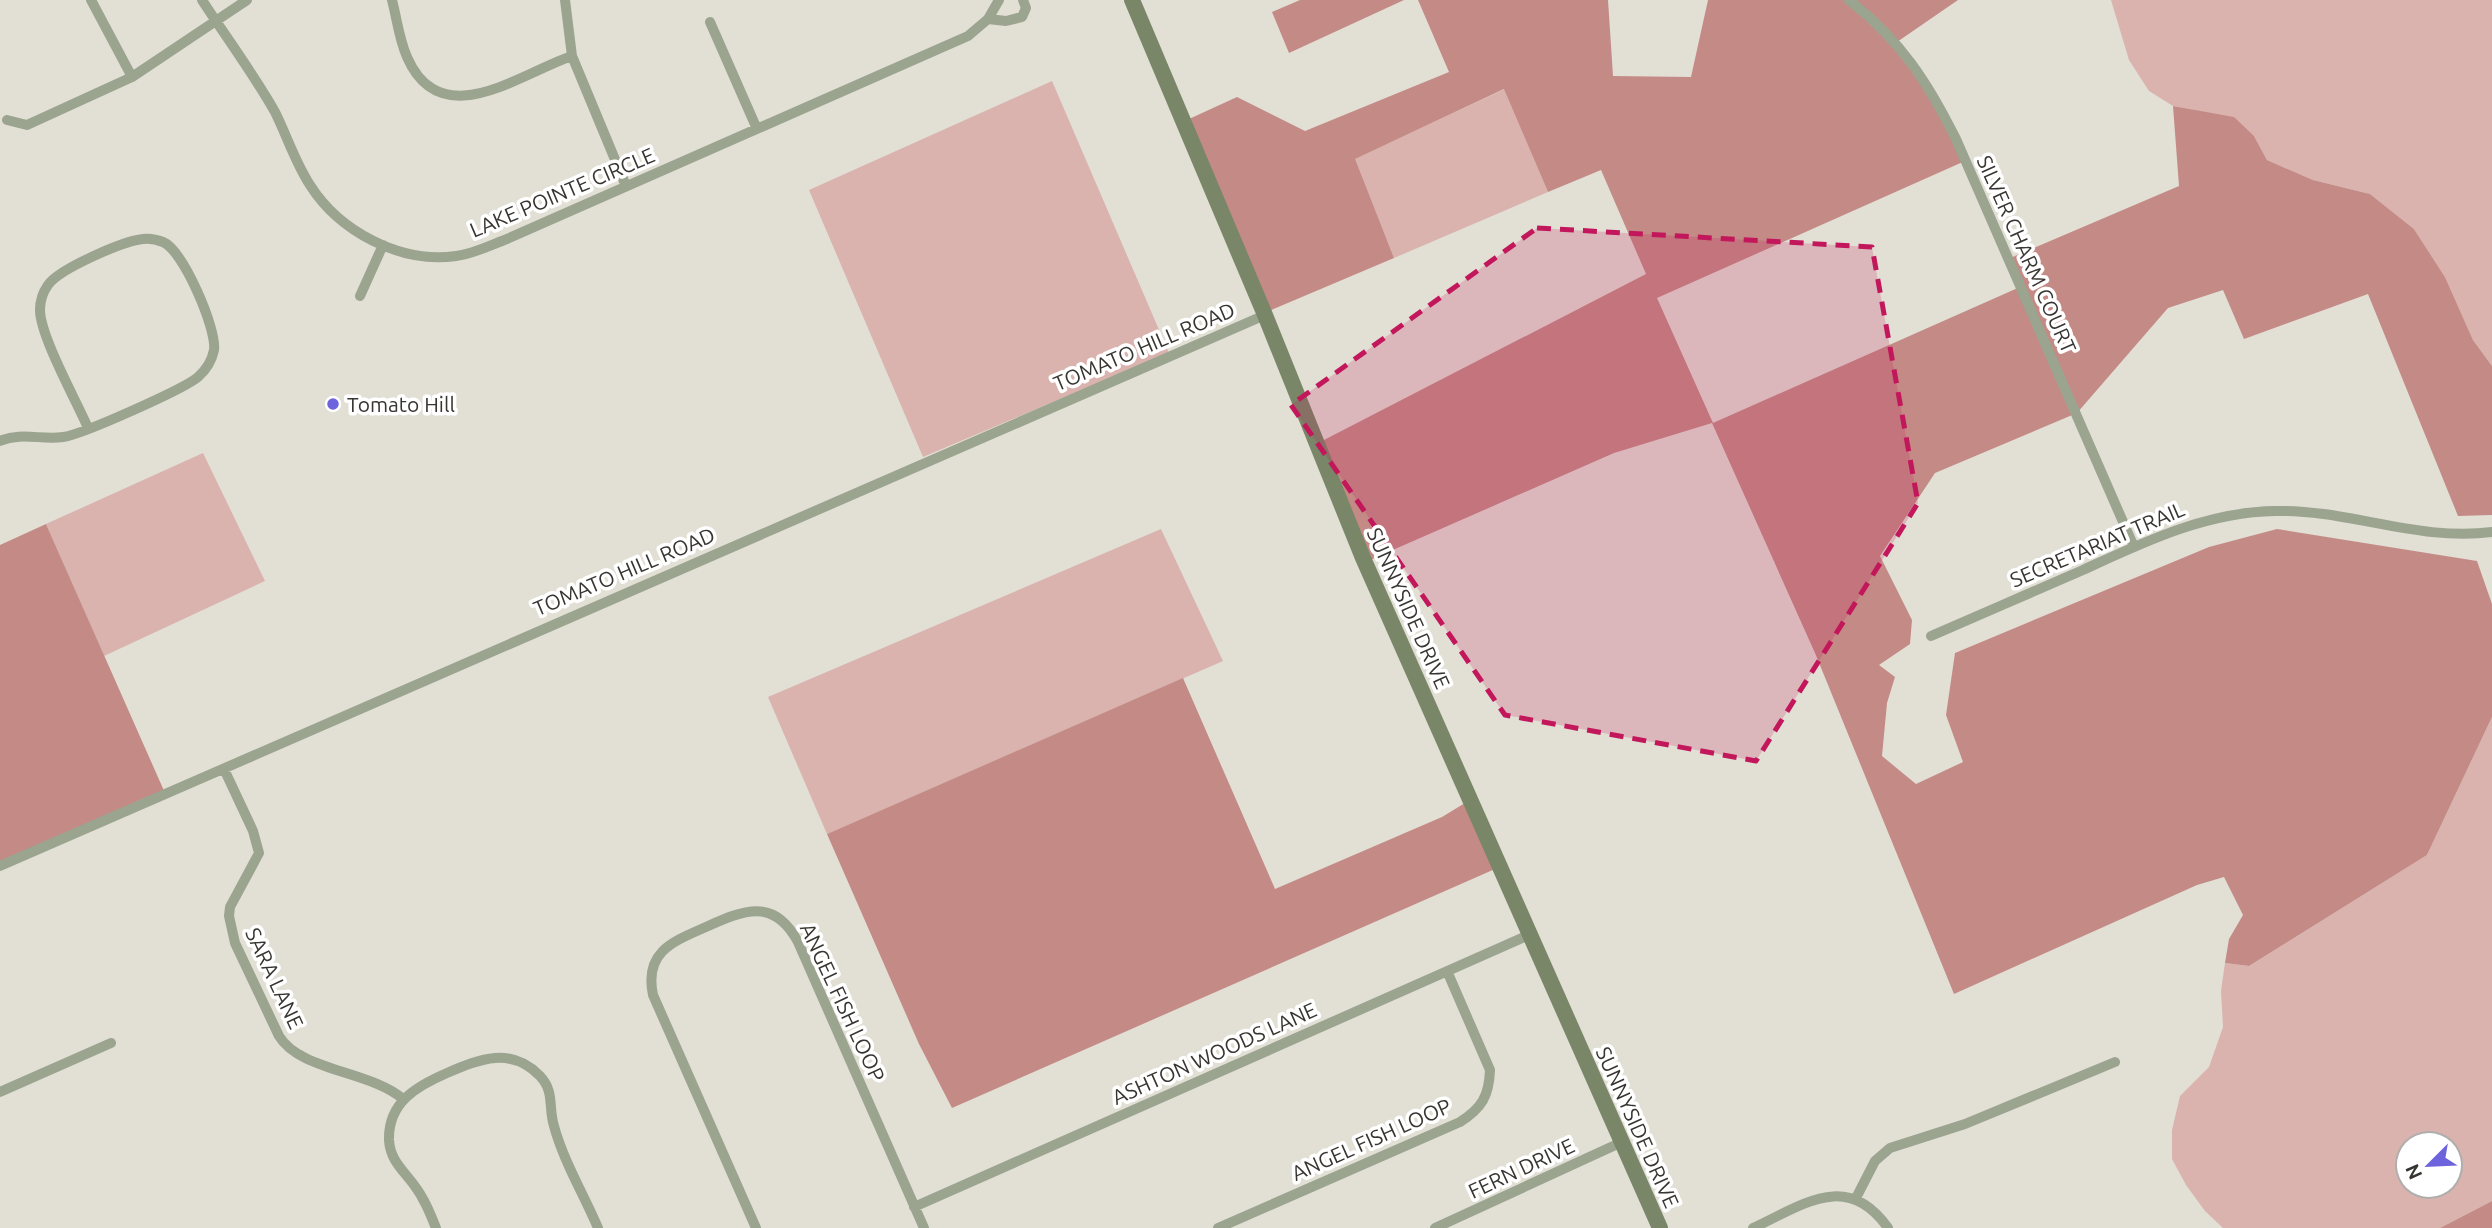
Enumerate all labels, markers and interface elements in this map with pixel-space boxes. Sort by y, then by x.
street label: LAKE POINTE CIRCLE [466,142,658,242]
street label: SILVER CHARM COURT [1973,152,2082,357]
street label: TOMATO HILL ROAD [1050,297,1238,395]
place label: Tomato Hill [347,392,455,416]
marker: Tomato Hill [325,396,341,412]
street label: SECRETARIAT TRAIL [2006,496,2188,592]
street label: TOMATO HILL ROAD [530,522,718,620]
street label: SUNNYSIDE DRIVE [1363,524,1455,692]
street label: ANGEL FISH LOOP [796,919,890,1085]
street label: SARA LANE [241,924,309,1032]
street label: ASHTON WOODS LANE [1108,997,1320,1109]
street label: SUNNYSIDE DRIVE [1592,1043,1684,1211]
street label: ANGEL FISH LOOP [1288,1093,1454,1185]
north arrow [2394,1130,2464,1200]
street label: FERN DRIVE [1464,1133,1578,1203]
text: N [2401,1161,2426,1183]

